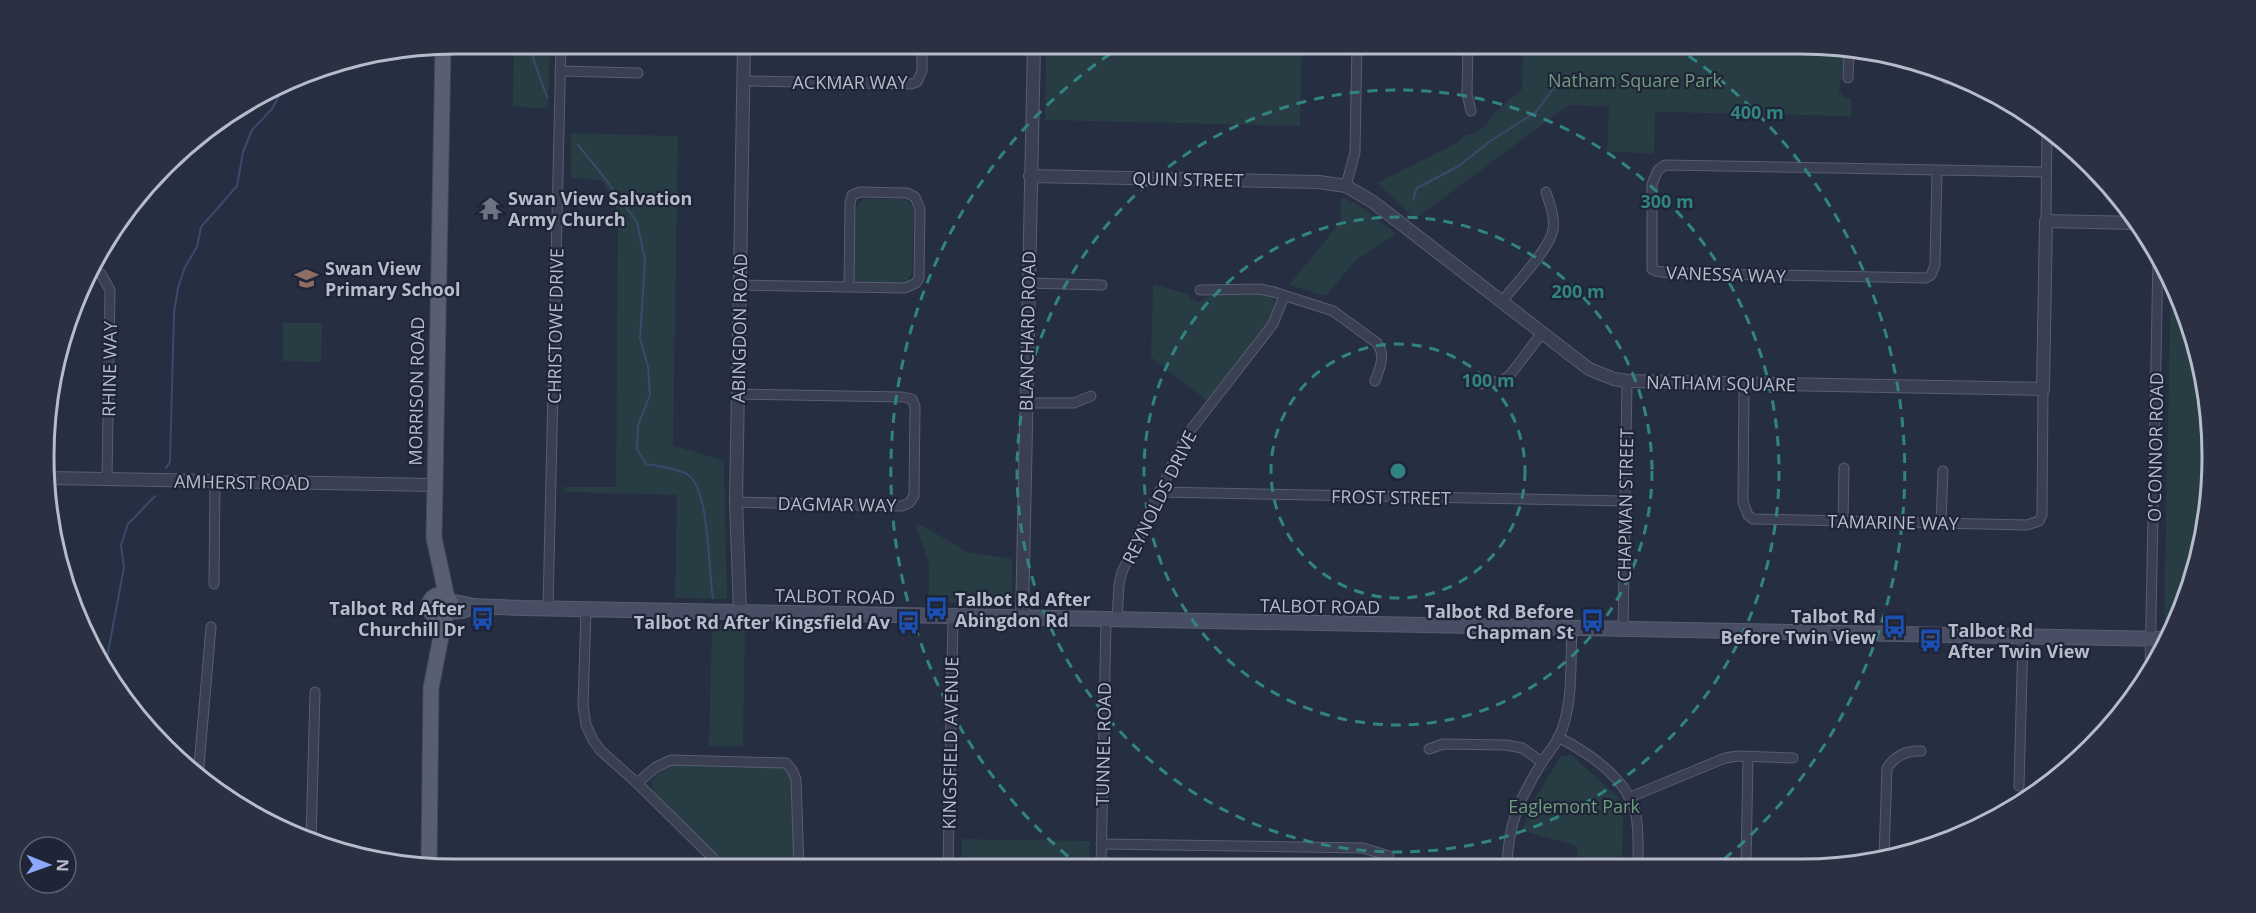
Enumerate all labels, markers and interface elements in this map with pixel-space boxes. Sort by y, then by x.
park label: Natham Square Park [1548,68,1723,92]
street label: ACKMAR WAY [792,70,909,94]
text: 400 m [1730,100,1784,124]
street label: QUIN STREET [1132,166,1244,192]
place label: Swan View Salvation Army Church [508,186,692,231]
text: 300 m [1640,189,1694,213]
temple icon: Swan View Salvation Army Church [477,195,503,221]
street label: CHRISTOWE DRIVE [542,248,568,404]
street label: BLANCHARD ROAD [1014,251,1040,411]
street label: ABINGDON ROAD [726,253,752,403]
place label: Swan View Primary School [325,256,460,301]
street label: VANESSA WAY [1666,260,1787,288]
school or university icon: Swan View Primary School [294,265,320,291]
text: 200 m [1551,279,1605,303]
street label: MORRISON ROAD [403,316,429,466]
street label: RHINE WAY [96,320,122,417]
text: 100 m [1461,368,1515,392]
street label: NATHAM SQUARE [1646,370,1796,396]
street label: O'CONNOR ROAD [2142,372,2168,522]
street label: REYNOLDS DRIVE [1116,426,1202,568]
street label: CHAPMAN STREET [1612,428,1638,582]
centre of rings [1388,461,1408,481]
street label: AMHERST ROAD [174,469,310,495]
street label: FROST STREET [1331,484,1451,510]
street label: DAGMAR WAY [777,491,898,517]
street label: TAMARINE WAY [1827,509,1960,535]
street label: TALBOT ROAD [775,583,895,609]
place label: Talbot Rd After Abingdon Rd [955,587,1091,632]
street label: TALBOT ROAD [1260,593,1380,619]
place label: Talbot Rd After Churchill Dr [329,596,465,641]
bus stop icon: Talbot Rd After Abingdon Rd [924,596,950,622]
place label: Talbot Rd Before Chapman St [1425,599,1574,644]
place label: Talbot Rd Before Twin View [1721,604,1877,649]
bus stop icon: Talbot Rd After Churchill Dr [470,605,496,631]
bus stop icon: Talbot Rd Before Chapman St [1579,608,1605,634]
bus stop icon: Talbot Rd After Kingsfield Av [895,609,921,635]
place label: Talbot Rd After Kingsfield Av [634,610,891,634]
bus stop icon: Talbot Rd Before Twin View [1881,613,1907,639]
place label: Talbot Rd After Twin View [1948,618,2090,663]
bus stop icon: Talbot Rd After Twin View [1917,627,1943,653]
street label: KINGSFIELD AVENUE [936,656,964,830]
street label: TUNNEL ROAD [1090,682,1116,806]
park label: Eaglemont Park [1508,794,1640,818]
north arrow [18,835,78,895]
text: N [52,859,74,872]

